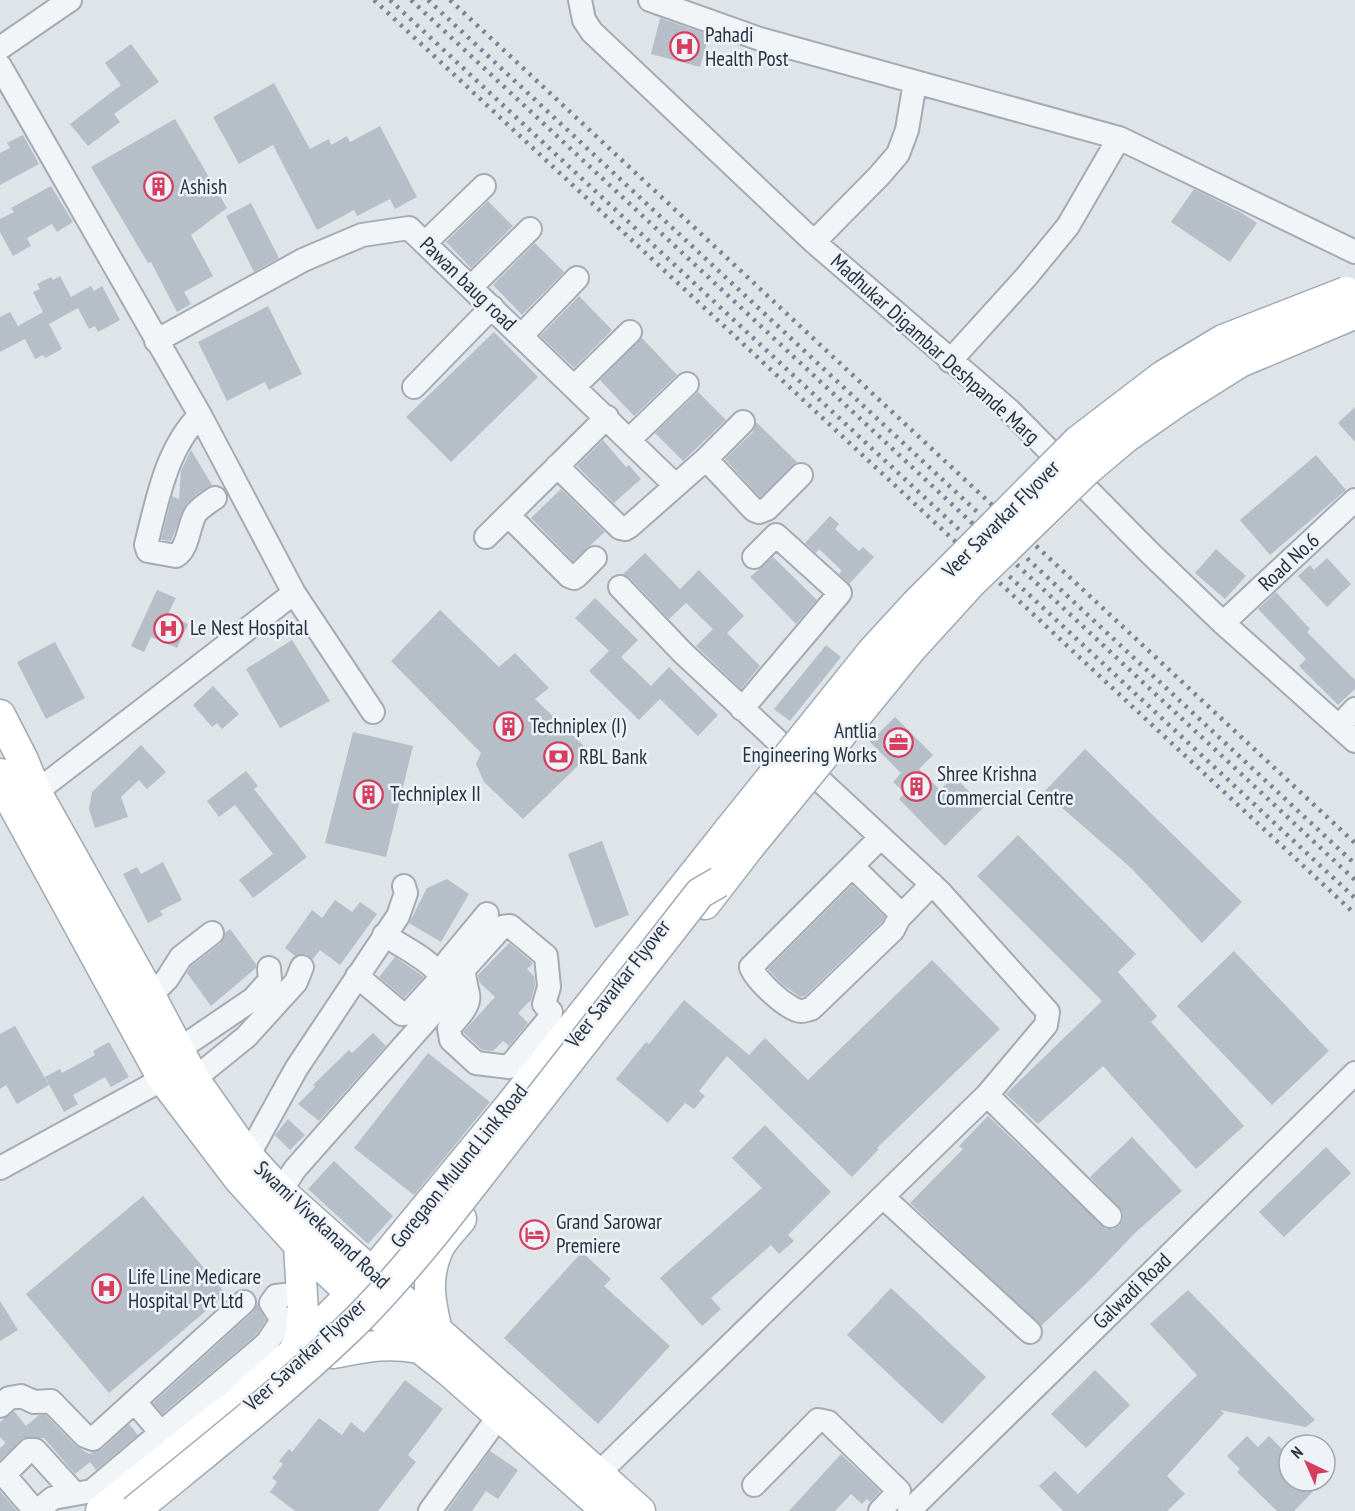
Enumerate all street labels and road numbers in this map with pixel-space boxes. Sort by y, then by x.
street label: Pawan baug road [414,231,522,337]
street label: Madhukar Digambar Deshpande Marg [825,248,1045,450]
street label: Veer Savarkar Flyover [935,454,1065,584]
street label: Road No.6 [1252,527,1325,597]
street label: Veer Savarkar Flyover [559,914,676,1054]
street label: Goregaon Mulund Link Road [384,1078,533,1253]
street label: Swami Vivekanand Road [249,1155,396,1294]
street label: Galwadi Road [1087,1247,1176,1335]
street label: Veer Savarkar Flyover [237,1292,372,1417]

